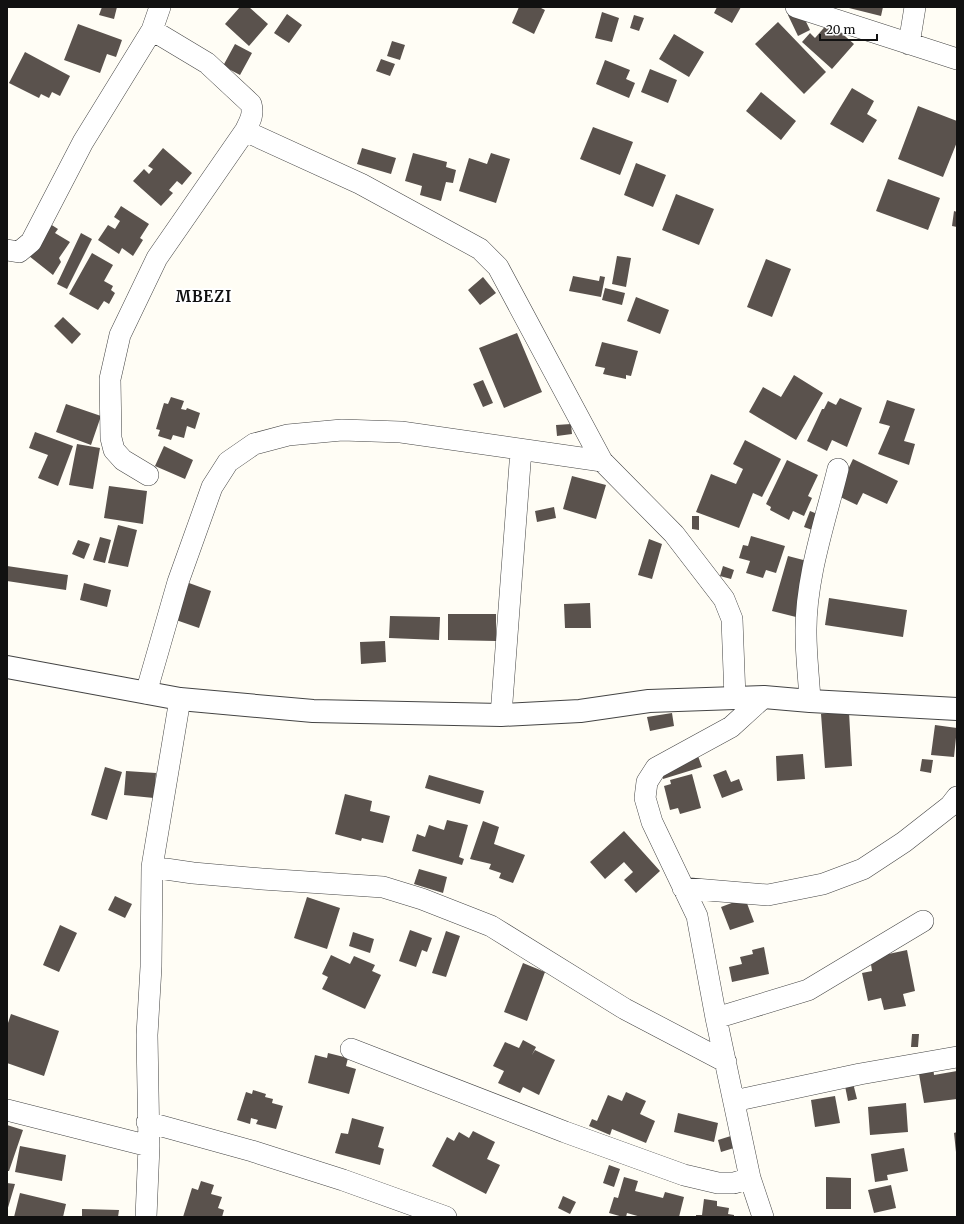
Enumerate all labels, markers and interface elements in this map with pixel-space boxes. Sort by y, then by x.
scale bar [820,16,877,42]
text: 20 m [826,22,855,37]
district label: MBEZI [176,287,232,306]

